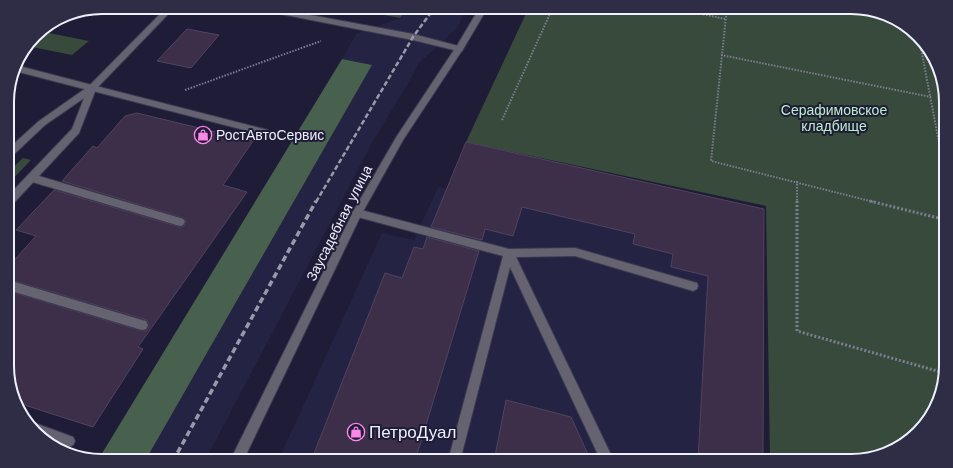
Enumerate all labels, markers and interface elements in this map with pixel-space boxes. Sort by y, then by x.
park label: Серафимовское кладбище [781,102,887,134]
shop icon: РостАвтоСервис [193,125,213,145]
place label: РостАвтоСервис [216,127,324,143]
street label: Заусадебная улица [303,162,375,284]
shop icon: ПетроДуал [346,422,366,442]
place label: ПетроДуал [369,422,456,442]

